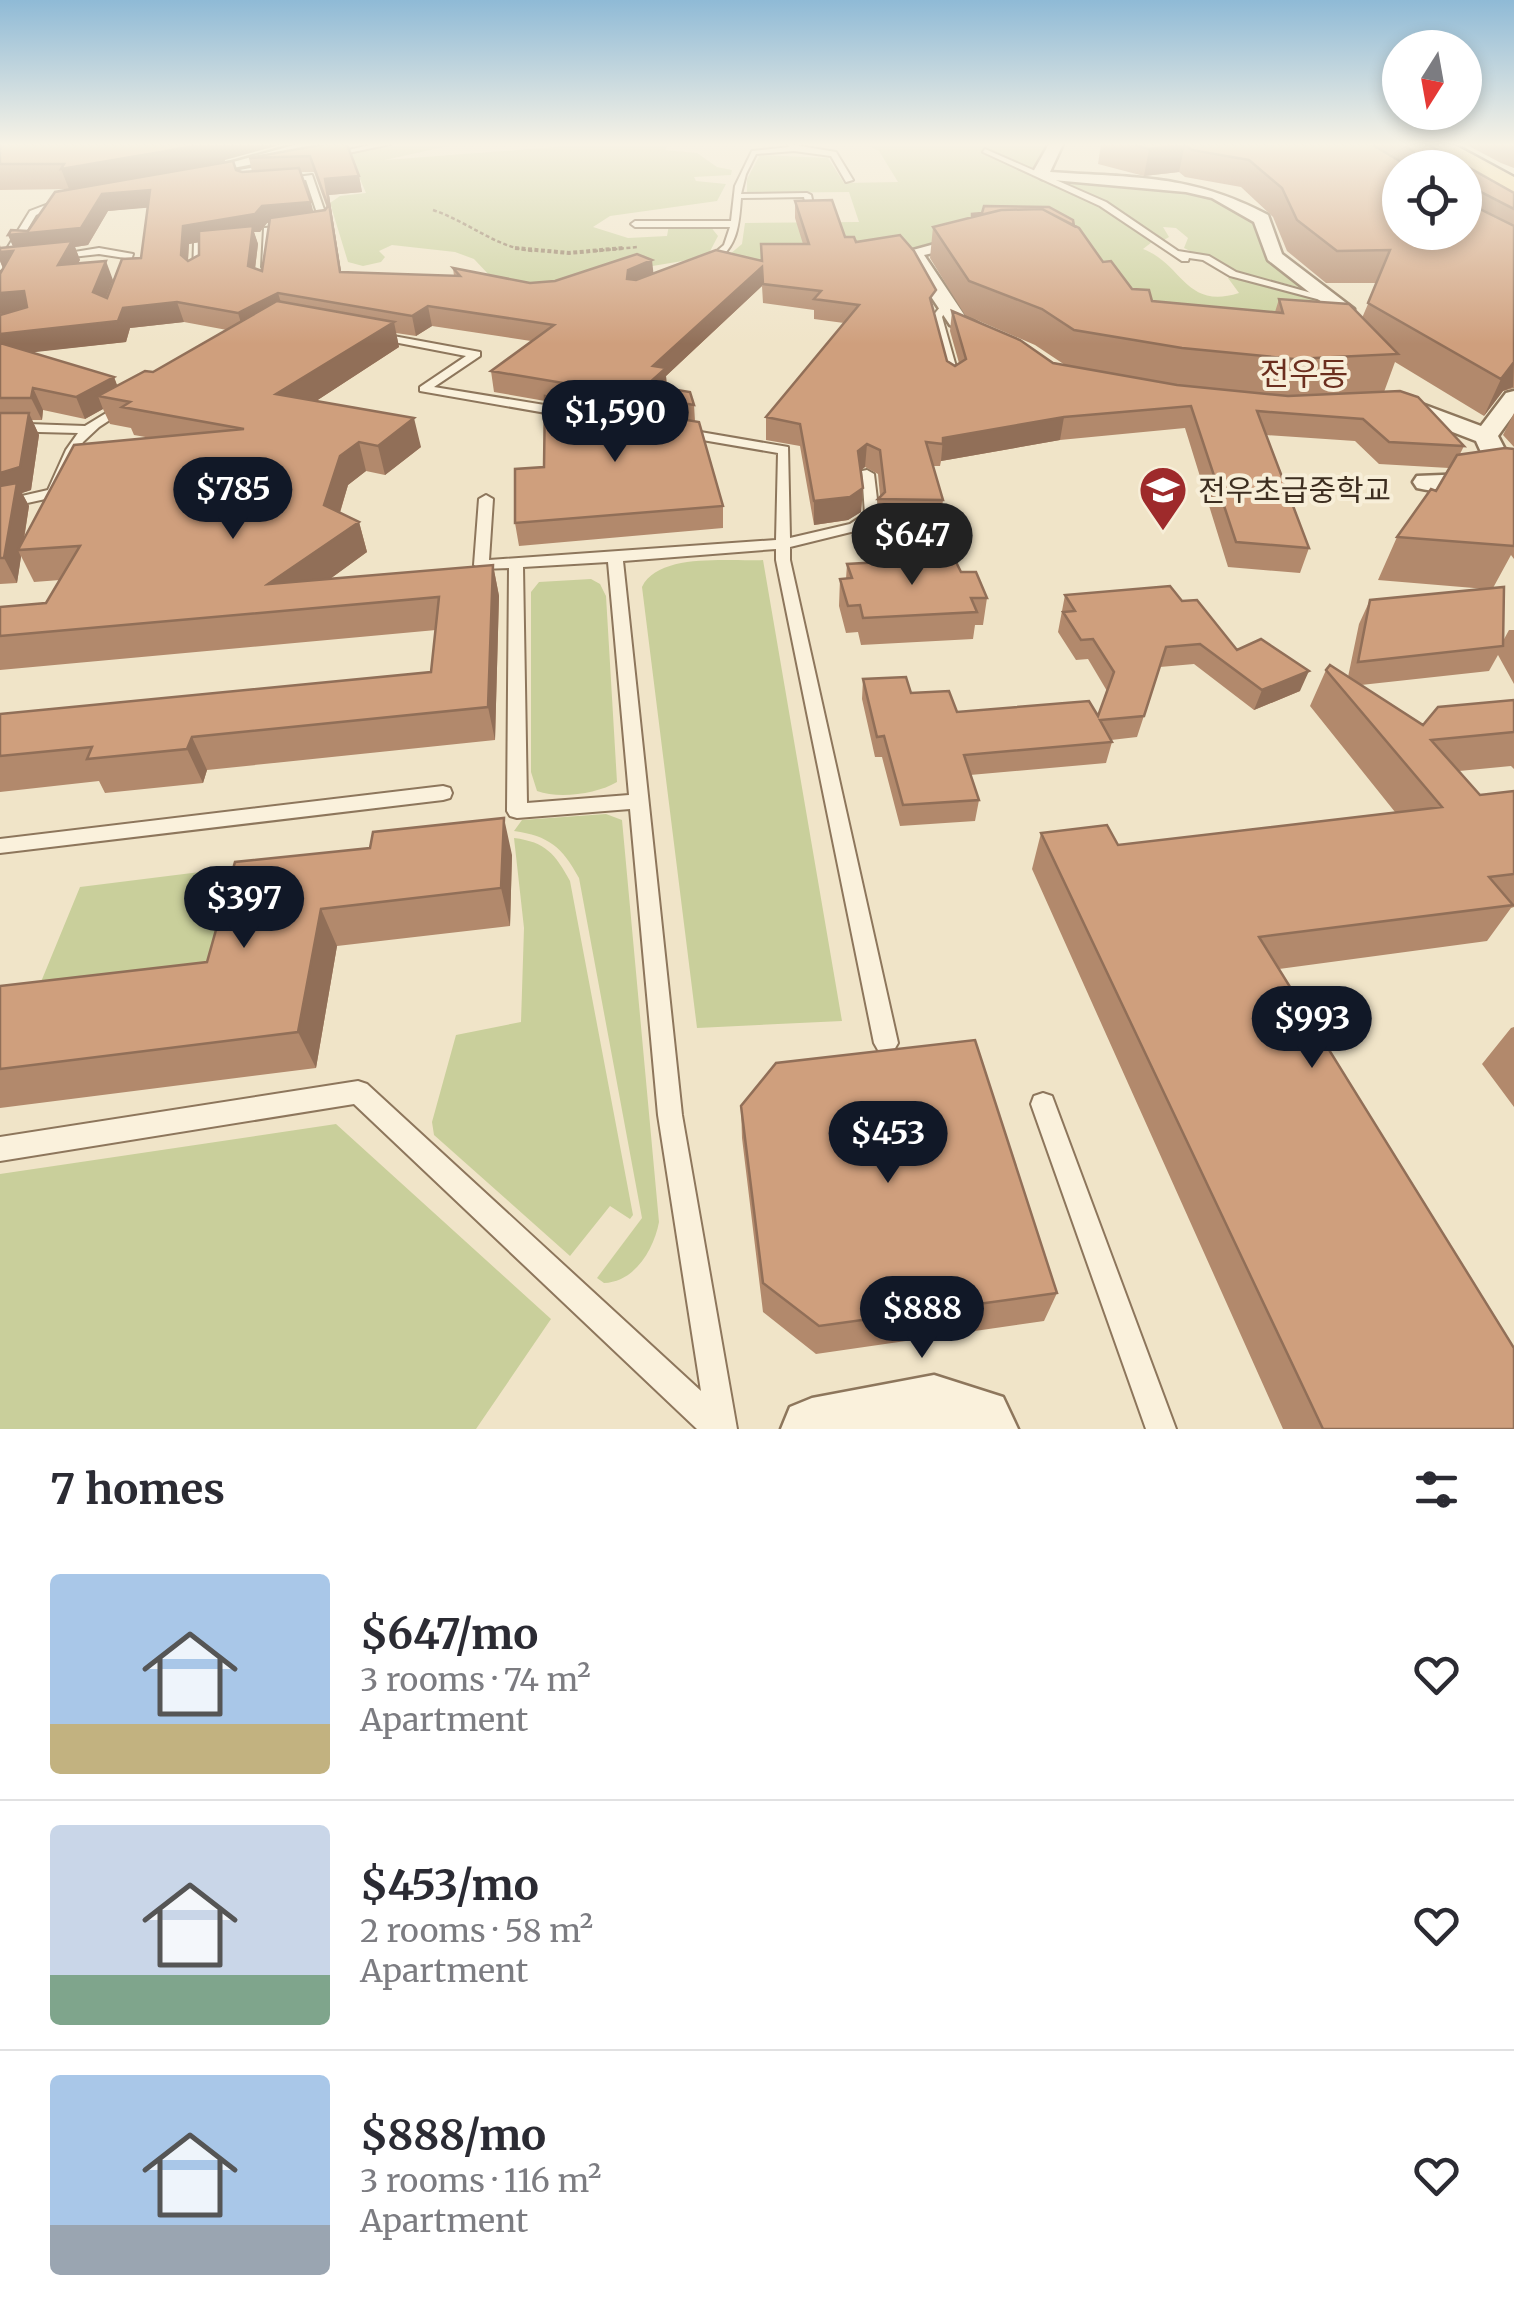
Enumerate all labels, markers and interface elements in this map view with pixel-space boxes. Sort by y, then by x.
north arrow [1382,30,1482,130]
map controls [1382,30,1482,250]
button: locate [1382,150,1482,250]
district label: 전우동 [1260,354,1348,394]
pin: $1,590 [534,380,696,465]
text: $1,590 [564,392,666,432]
pin: $785 [174,457,292,542]
school or university icon: 전우초급중학교 [1137,464,1189,532]
text: $785 [195,469,271,509]
place label: 전우초급중학교 [1198,471,1391,509]
pin: $647 [853,503,971,588]
text: $647 [874,515,950,555]
pin: $397 [185,866,303,951]
text: $397 [206,878,282,918]
pin: $993 [1253,986,1371,1071]
text: $993 [1274,998,1350,1038]
pin: $453 [829,1101,947,1186]
text: $453 [851,1113,925,1153]
pin: $888 [863,1276,981,1361]
text: $888 [882,1288,962,1328]
icon: filters [1409,1462,1464,1517]
text: 7 homes [50,1463,225,1515]
text: $647/mo [360,1608,538,1660]
icon: home [130,1614,250,1734]
icon: heart [1409,1647,1464,1702]
text: 3 rooms · 74 m² [360,1660,591,1700]
text: Apartment [360,1700,528,1740]
text: $453/mo [360,1859,539,1911]
icon: home [130,1865,250,1985]
icon: heart [1409,1898,1464,1953]
text: 2 rooms · 58 m² [360,1911,593,1951]
text: Apartment [360,1951,528,1991]
text: $888/mo [360,2109,546,2161]
icon: home [130,2115,250,2235]
icon: heart [1409,2148,1464,2203]
text: 3 rooms · 116 m² [360,2161,601,2201]
text: Apartment [360,2201,528,2241]

